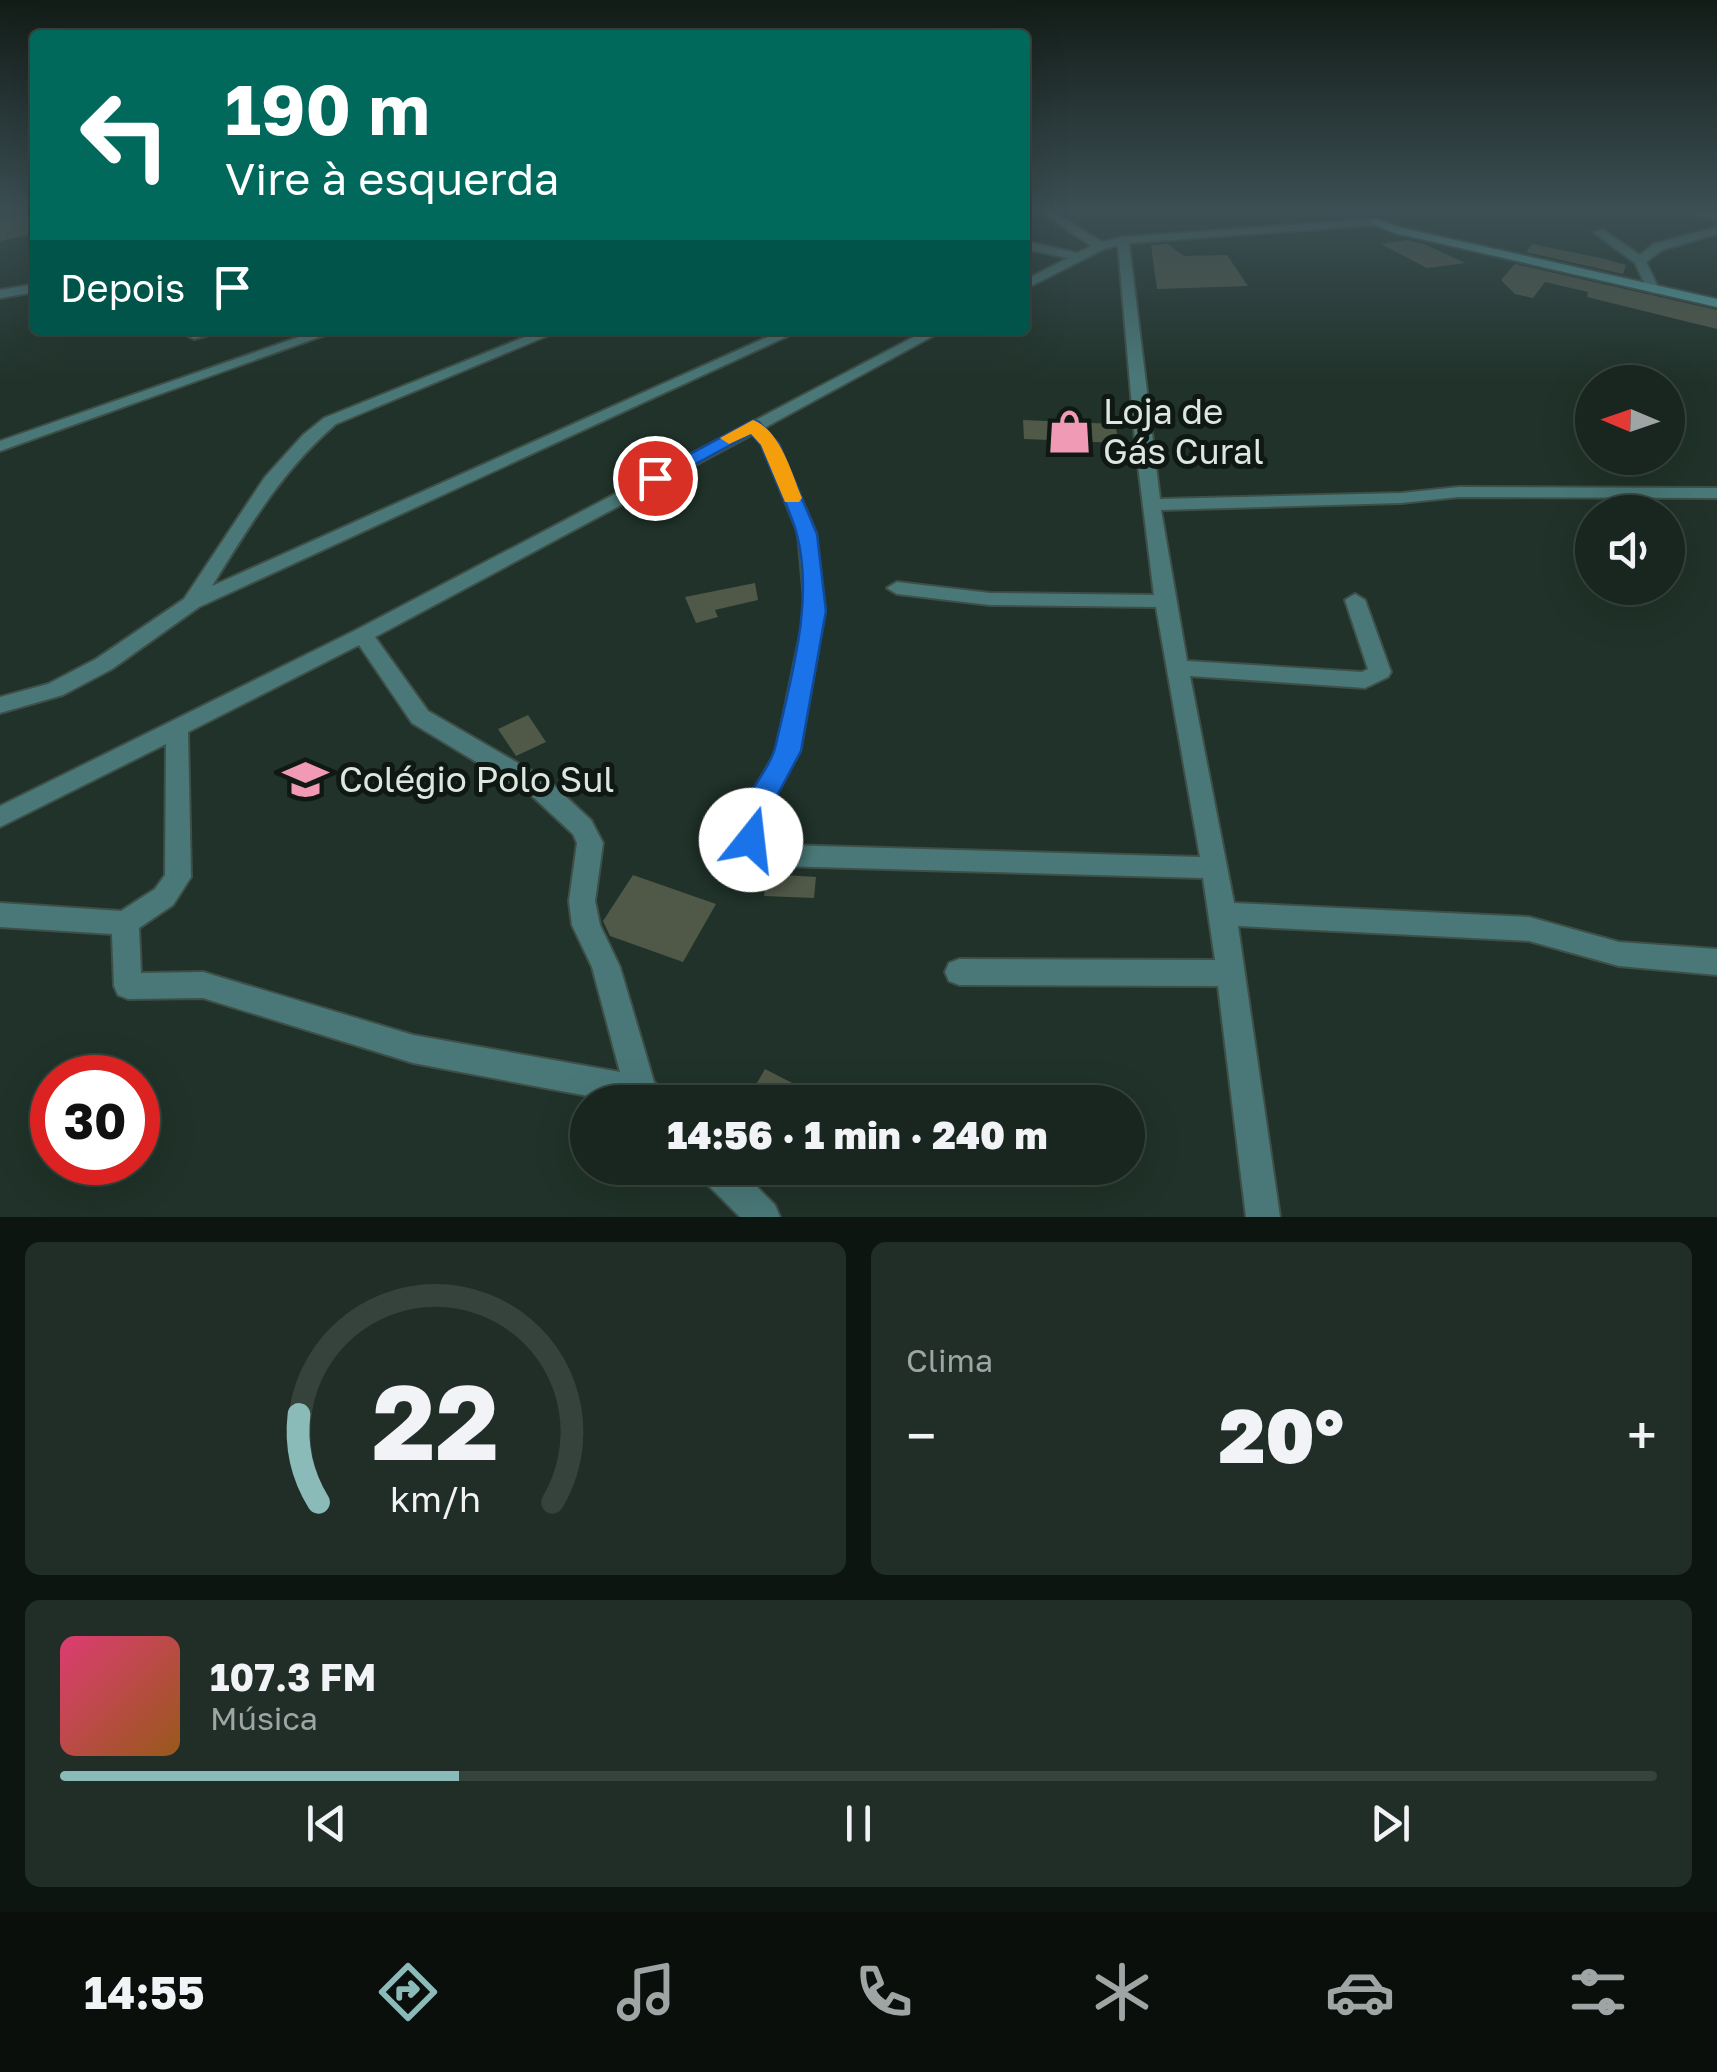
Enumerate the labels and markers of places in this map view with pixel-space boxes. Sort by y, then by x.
place label: Loja de Gás Cural [1103,390,1264,472]
shop icon: Loja de Gás Cural [1046,408,1094,456]
pin [613,436,698,521]
school or university icon: Colégio Polo Sul [282,756,330,804]
place label: Colégio Polo Sul [339,758,615,800]

